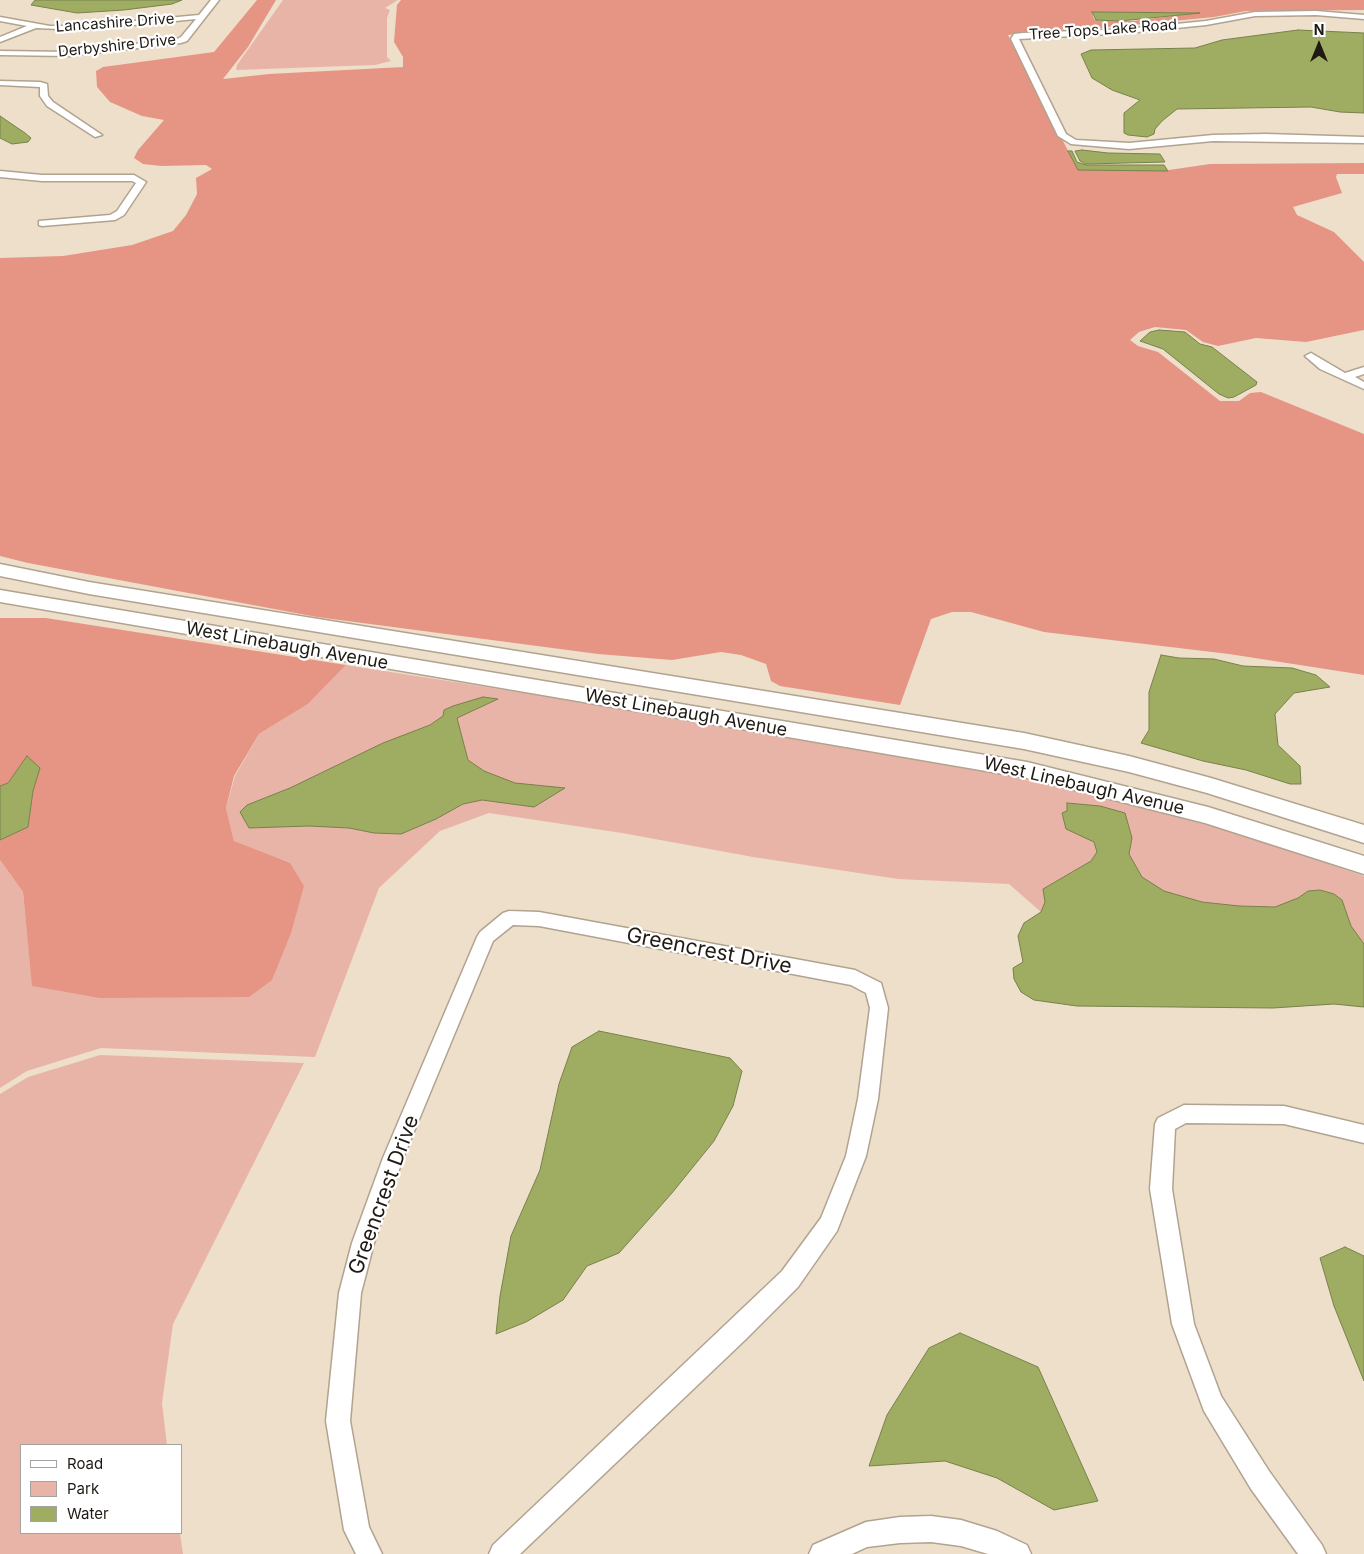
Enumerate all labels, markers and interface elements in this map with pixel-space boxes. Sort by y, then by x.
street label: Lancashire Drive [55,10,175,36]
street label: Tree Tops Lake Road [1028,16,1178,44]
north arrow [1294,20,1344,70]
text: N [1314,21,1324,38]
street label: Derbyshire Drive [57,31,177,61]
street label: West Linebaugh Avenue [184,618,390,674]
street label: West Linebaugh Avenue [583,685,789,741]
street label: West Linebaugh Avenue [982,752,1186,820]
street label: Greencrest Drive [624,923,794,979]
street label: Greencrest Drive [343,1112,425,1278]
legend [20,1444,182,1534]
text: Road [67,1454,103,1473]
text: Park [67,1479,99,1498]
text: Water [67,1504,109,1523]

